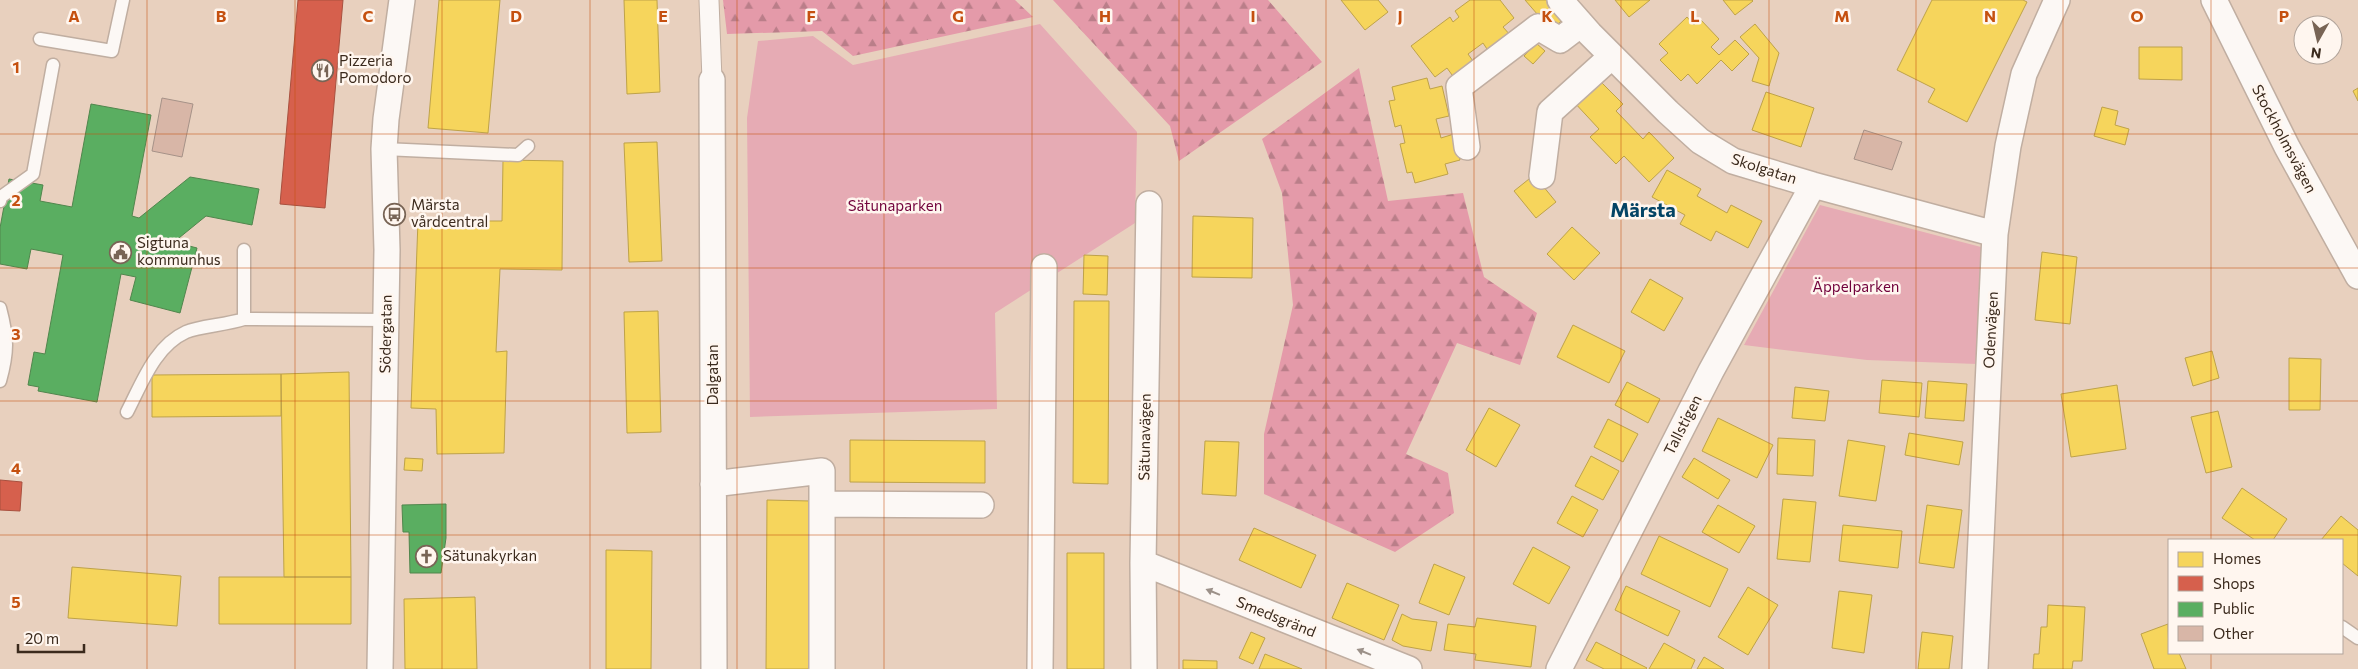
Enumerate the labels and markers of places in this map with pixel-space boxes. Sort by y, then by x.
place label: Pizzeria Pomodoro [339,51,412,86]
restaurant icon: Pizzeria Pomodoro [311,58,335,82]
place label: Märsta vårdcentral [411,195,488,230]
bus stop icon: Märsta vårdcentral [383,202,407,226]
place label: Sigtuna kommunhus [137,233,221,268]
public building icon: Sigtuna kommunhus [109,240,133,264]
church icon: Sätunakyrkan [415,544,439,568]
place label: Sätunakyrkan [443,546,537,564]

